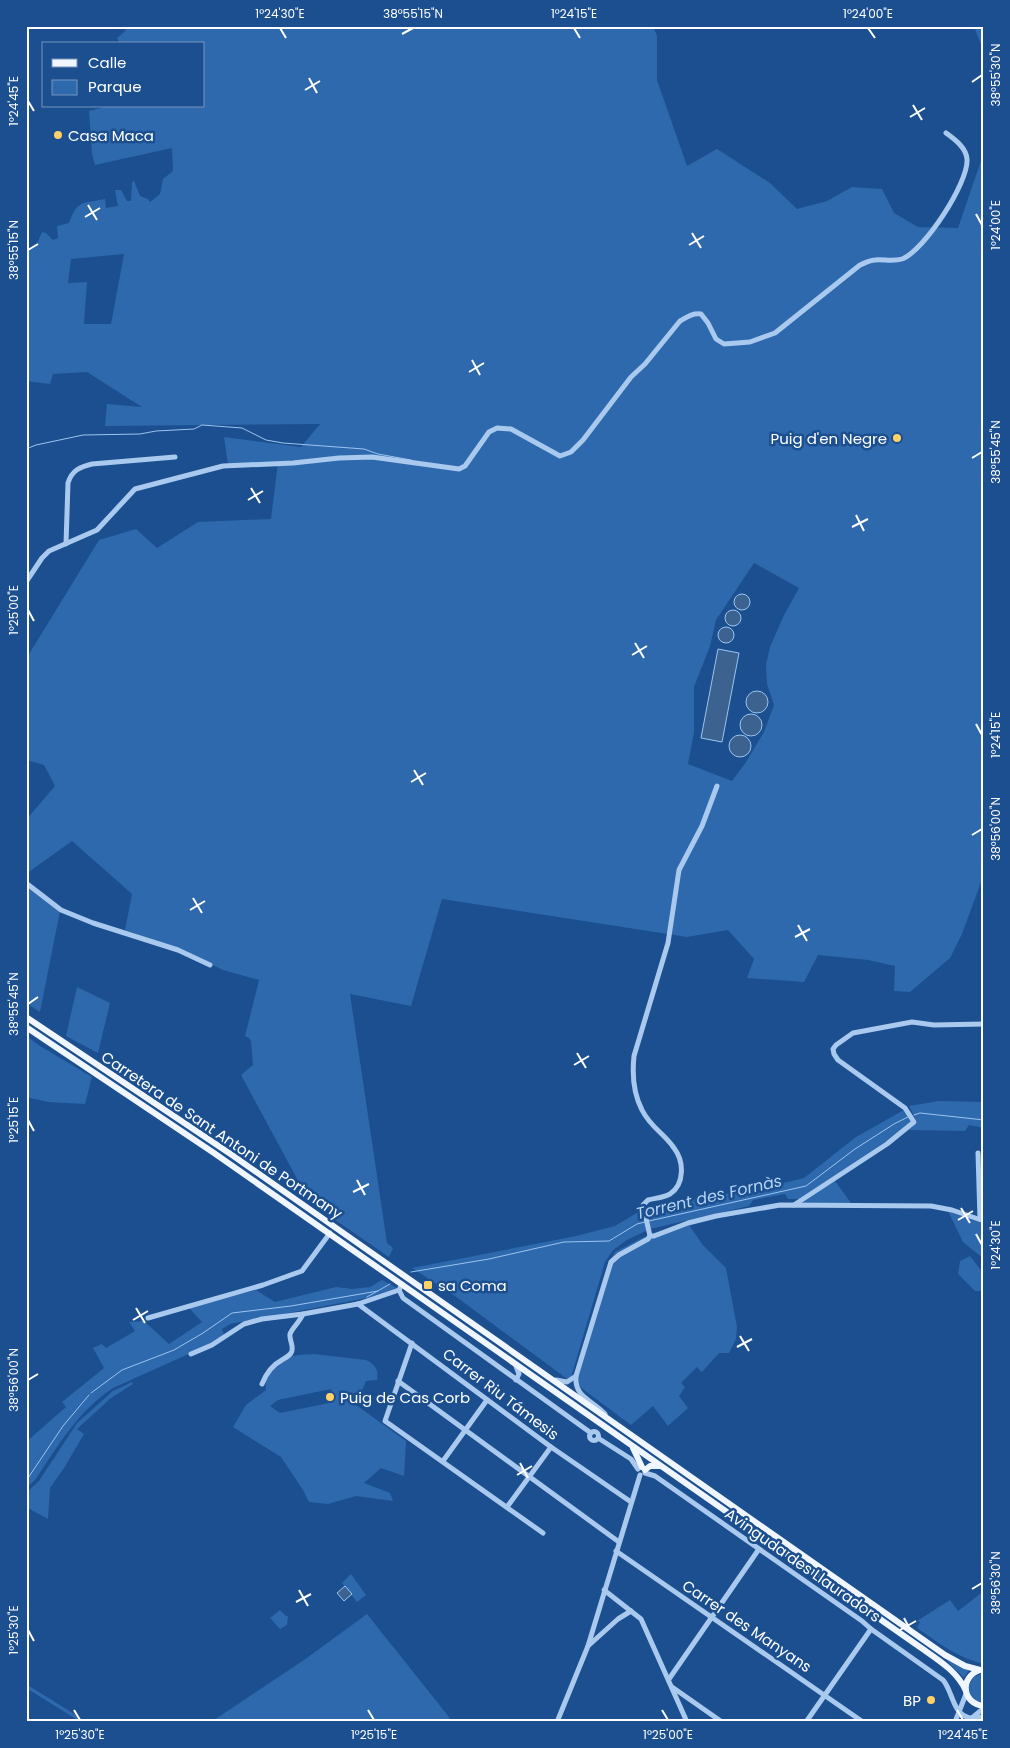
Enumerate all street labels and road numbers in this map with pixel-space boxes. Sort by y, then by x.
street label: Carretera de Sant Antoni de Portmany [97,1046,347,1224]
street label: Carrer Riu Támesis [439,1343,564,1445]
street label: Avinguda des Llauradors [721,1503,885,1627]
street label: Carrer des Manyans [678,1575,816,1677]

